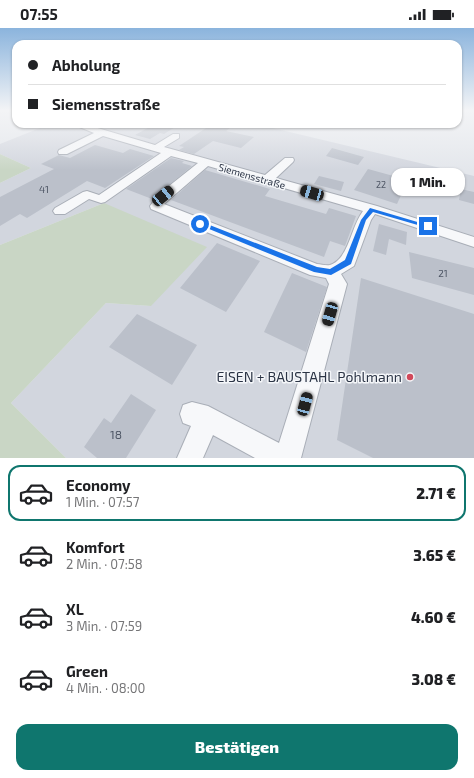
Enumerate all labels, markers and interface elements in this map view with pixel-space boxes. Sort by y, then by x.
text: 07:55 [20,5,58,23]
text: Abholung [52,56,120,74]
text: Siemensstraße [52,95,160,113]
street label: Siemensstraße [217,161,287,191]
callout: 1 Min. [391,168,465,196]
text: 1 Min. [410,174,446,190]
house number: 22 [376,179,386,190]
house number: 41 [39,183,49,195]
car [150,184,176,208]
car [299,184,325,202]
route start [191,215,209,233]
route end [419,217,437,235]
house number: 21 [438,267,448,279]
car [321,301,339,327]
place label: EISEN + BAUSTAHL Pohlmann [216,368,402,385]
marker: EISEN + BAUSTAHL Pohlmann [405,372,415,382]
car [296,391,314,417]
house number: 18 [110,427,122,441]
icon: car [18,475,54,511]
text: Economy [66,476,131,494]
text: 2.71 € [416,484,456,502]
text: 1 Min. · 07:57 [66,494,139,510]
icon: car [18,537,54,573]
text: Komfort [66,538,125,556]
text: 3.65 € [413,546,456,564]
text: 2 Min. · 07:58 [66,556,143,572]
icon: car [18,599,54,635]
text: XL [66,600,84,618]
text: 4.60 € [411,608,456,626]
text: 3 Min. · 07:59 [66,618,142,634]
icon: car [18,661,54,697]
text: Green [66,662,108,680]
text: 3.08 € [412,670,456,688]
text: 4 Min. · 08:00 [66,680,145,696]
button: Bestätigen [16,724,458,770]

